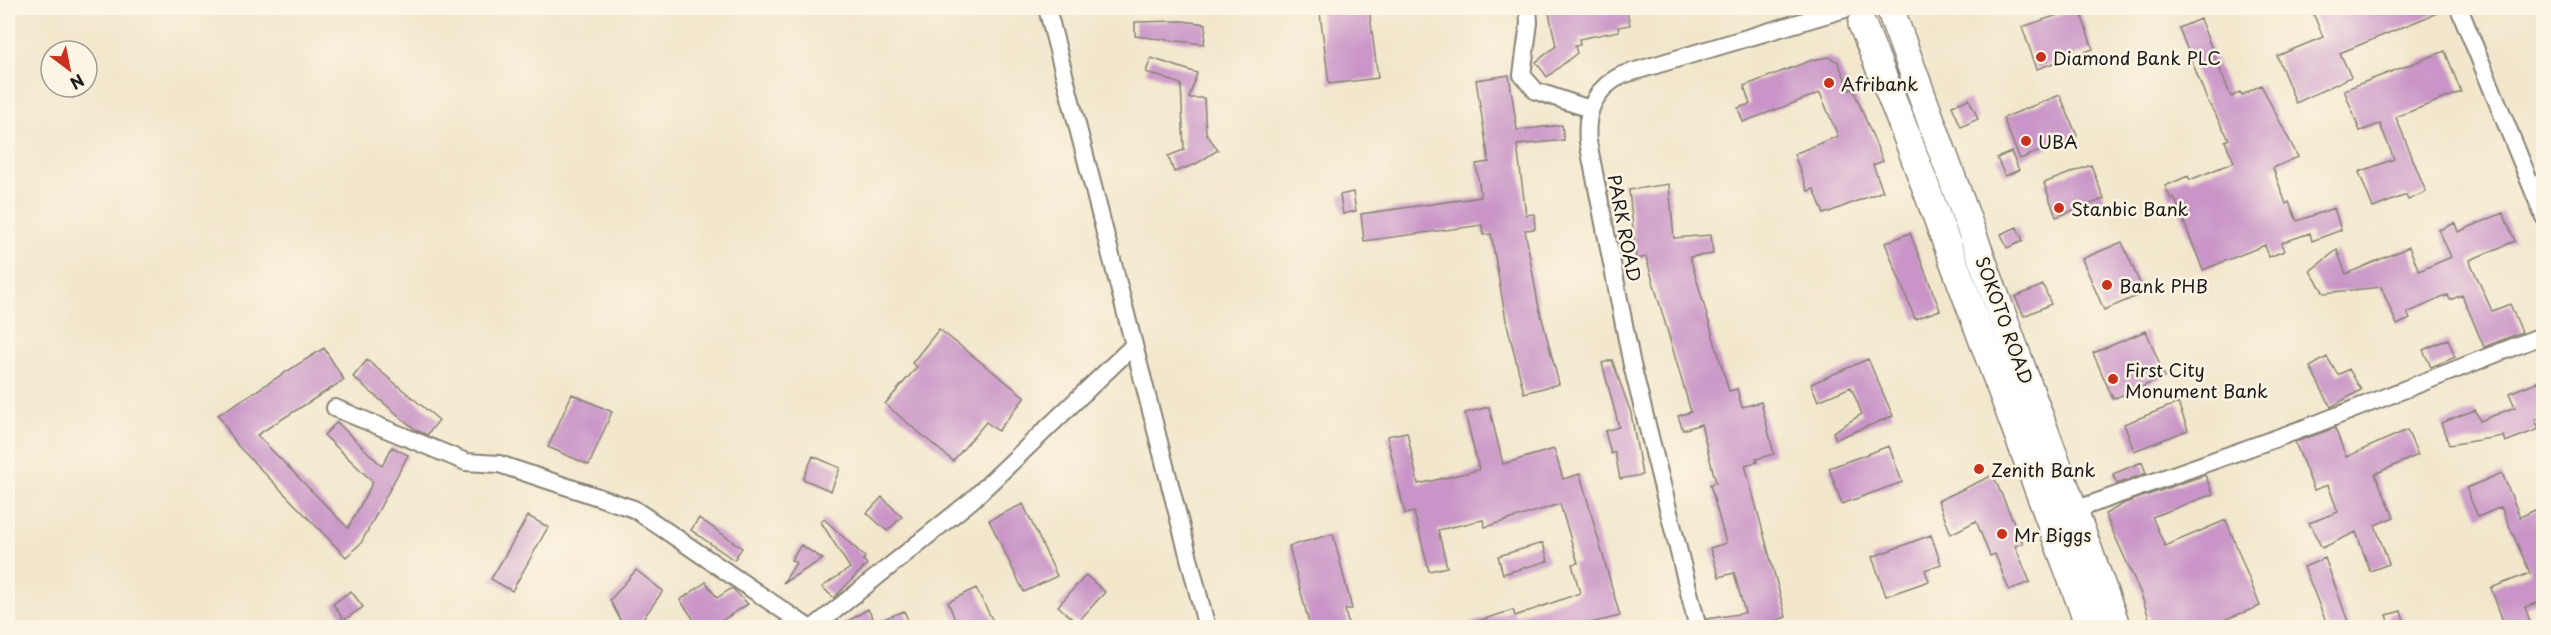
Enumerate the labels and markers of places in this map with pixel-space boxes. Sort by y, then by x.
place label: Diamond Bank PLC [2053,44,2221,71]
marker: Diamond Bank PLC [2034,50,2048,64]
place label: Afribank [1841,70,1918,97]
marker: Afribank [1822,76,1836,90]
place label: UBA [2038,128,2078,155]
marker: UBA [2019,134,2033,148]
place label: Stanbic Bank [2071,195,2189,222]
marker: Stanbic Bank [2052,201,2066,215]
place label: Bank PHB [2119,272,2208,299]
marker: Bank PHB [2100,278,2114,292]
place label: First City Monument Bank [2125,356,2268,404]
marker: First City Monument Bank [2106,372,2120,386]
place label: Zenith Bank [1991,456,2096,483]
marker: Zenith Bank [1972,462,1986,476]
place label: Mr Biggs [2014,521,2091,548]
marker: Mr Biggs [1995,527,2009,541]

